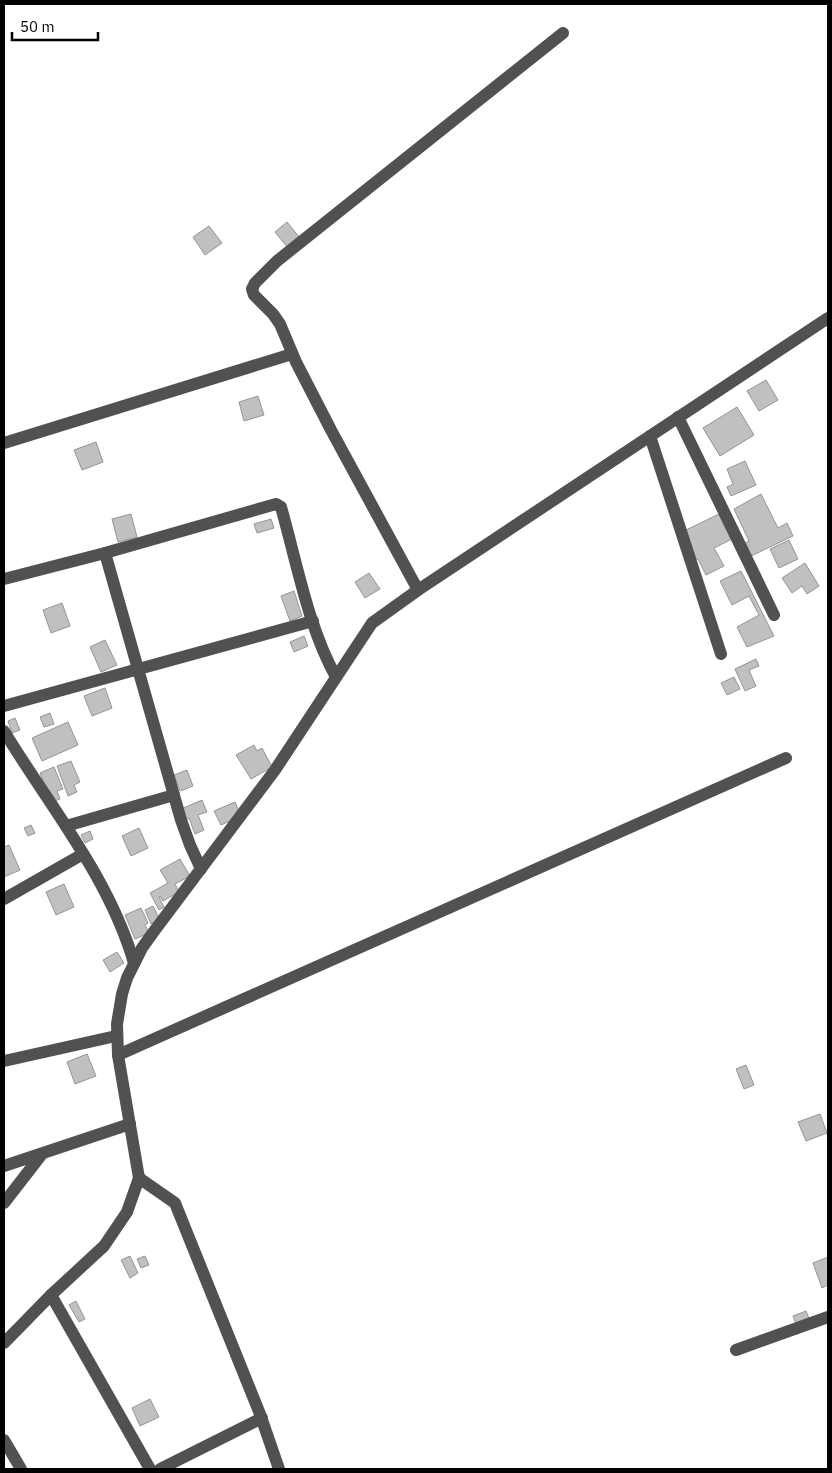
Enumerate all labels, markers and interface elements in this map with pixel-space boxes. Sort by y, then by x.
scale bar [12,10,99,42]
text: 50 m [20,17,55,36]

